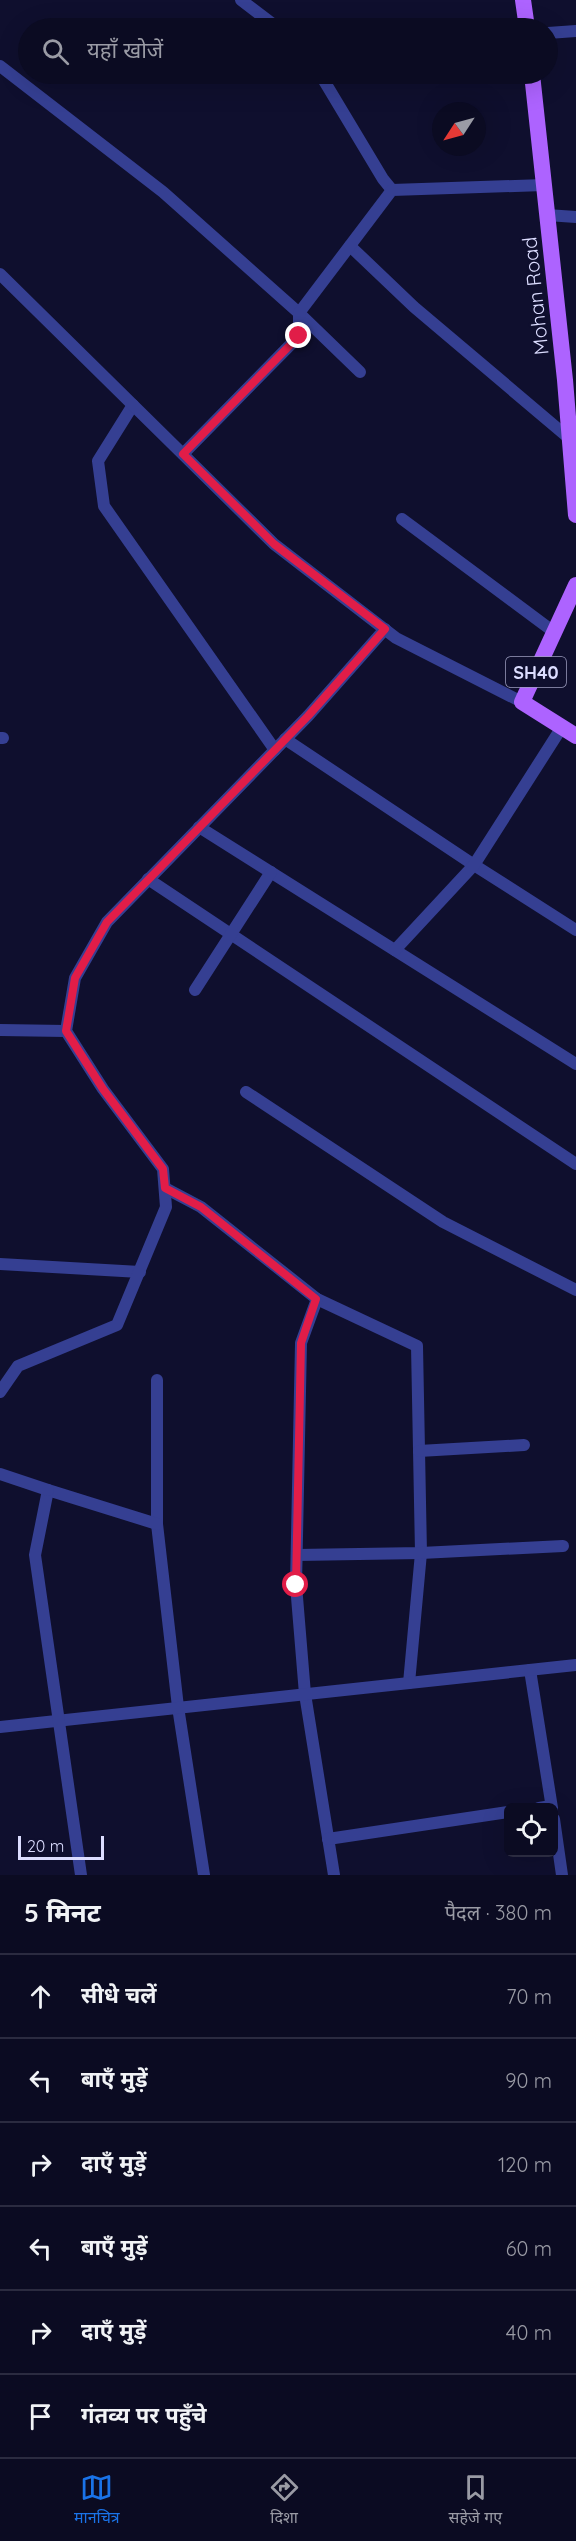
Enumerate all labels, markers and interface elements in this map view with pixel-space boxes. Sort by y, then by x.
search box [18,18,558,84]
icon: search [39,35,72,68]
text: यहाँ खोजें [87,36,163,64]
north arrow [432,102,486,156]
street label: Mohan Road [516,236,554,356]
route end [285,322,311,348]
road number: SH40 [506,657,566,687]
route start [282,1571,308,1597]
map controls [504,1803,558,1857]
button: locate [504,1803,558,1857]
scale bar [18,1833,104,1860]
text: 20 m [27,1836,64,1856]
text: 5 मिनट [24,1896,101,1929]
text: पैदल · 380 m [445,1900,552,1925]
icon: ahead [24,1980,57,2013]
text: सीधे चलें [81,1981,157,2009]
text: 70 m [506,1984,552,2009]
icon: left [24,2064,57,2097]
text: बाएँ मुड़ें [81,2065,147,2093]
text: 90 m [505,2068,552,2093]
icon: right [24,2148,57,2181]
text: दाएँ मुड़ें [81,2149,146,2177]
text: 120 m [498,2152,552,2177]
icon: left [24,2232,57,2265]
text: बाएँ मुड़ें [81,2233,147,2261]
text: 60 m [506,2236,552,2261]
icon: right [24,2316,57,2349]
text: दाएँ मुड़ें [81,2317,146,2345]
text: 40 m [506,2320,552,2345]
icon: arrive [24,2400,57,2433]
text: गंतव्य पर पहुँचे [81,2401,206,2429]
tab: मानचित्र [74,2471,120,2530]
tab: दिशा [268,2471,301,2530]
tab: सहेजे गए [449,2471,502,2530]

